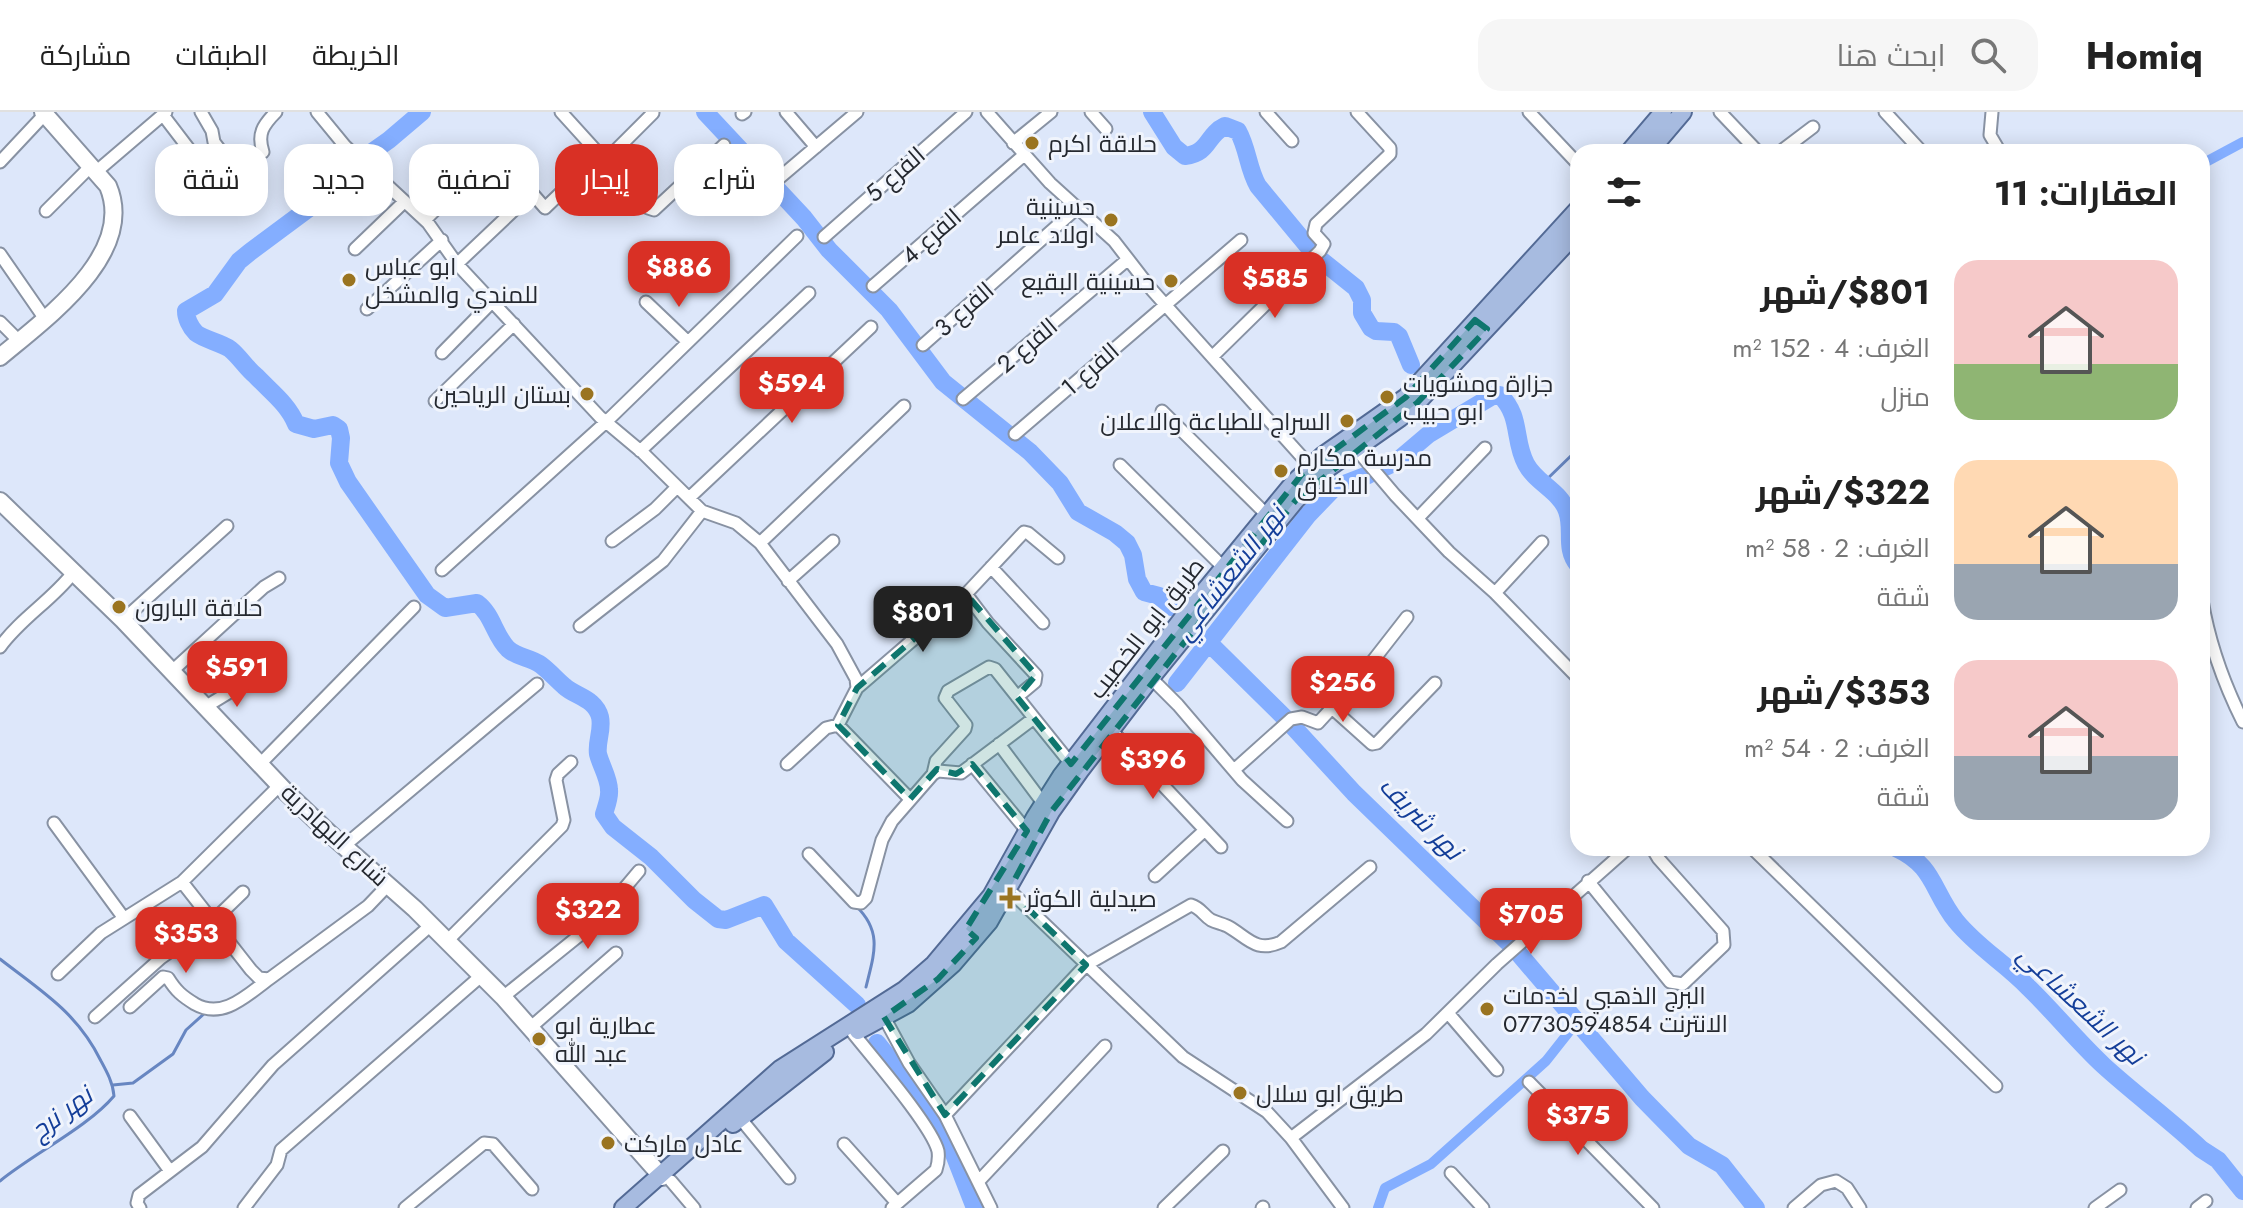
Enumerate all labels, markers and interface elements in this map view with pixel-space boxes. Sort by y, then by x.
search box [1478,19,2038,91]
text: Homiq [2086,28,2203,83]
icon: search [1966,33,2010,77]
text: ابحث هنا [1836,34,1946,77]
text: مشاركة [40,35,131,76]
text: الطبقات [175,35,268,76]
text: الخريطة [312,35,399,76]
place label: حلاقة اكرم [1048,126,1157,161]
marker: حلاقة اكرم [1023,134,1041,152]
street label: الفرع 5 [857,138,933,210]
chip: شقة [155,144,268,216]
chip: جديد [284,144,393,216]
chip: تصفية [409,144,539,216]
chip: إيجار [555,144,658,216]
chip: شراء [674,144,784,216]
text: العقارات: 11 [1994,169,2178,218]
icon: filters [1602,170,1646,214]
place label: حسينية اولاد عامر [995,189,1095,252]
street label: الفرع 4 [893,200,969,272]
marker: حسينية اولاد عامر [1102,211,1120,229]
pin: $886 [632,241,726,309]
text: $886 [646,248,712,286]
place label: ابو عباس للمندي والمشخل [365,249,538,313]
pin: $585 [1228,252,1322,320]
text: $585 [1242,259,1308,297]
place label: حسينية البقيع [1021,264,1155,299]
text: $801/شهر [1761,268,1930,317]
marker: ابو عباس للمندي والمشخل [340,271,358,289]
marker: حسينية البقيع [1162,272,1180,290]
street label: الفرع 3 [926,273,1002,345]
icon: home [2018,292,2114,388]
street label: الفرع 2 [989,309,1065,381]
text: الغرف: 4 · 152 m² [1732,329,1930,367]
street label: الفرع 1 [1053,334,1127,404]
pin: $594 [745,357,839,425]
text: $594 [758,364,826,402]
place label: جزارة ومشويات ابو حبيب [1403,366,1553,429]
place label: بستان الرياحين [434,377,571,412]
text: منزل [1881,378,1930,416]
marker: بستان الرياحين [578,385,596,403]
marker: جزارة ومشويات ابو حبيب [1378,388,1396,406]
place label: السراج للطباعة والاعلان [1100,404,1331,439]
marker: السراج للطباعة والاعلان [1338,412,1356,430]
place label: مدرسة مكارم الاخلاق [1297,440,1432,503]
marker: مدرسة مكارم الاخلاق [1272,462,1290,480]
text: $322/شهر [1756,468,1930,517]
icon: home [2018,492,2114,588]
water label: نهر الشعشاعي [1165,495,1298,649]
text: الغرف: 2 · 58 m² [1745,529,1930,567]
street label: طريق ابو الخصيب [1080,550,1212,706]
text: شقة [1877,578,1930,616]
pin: $801 [876,586,970,654]
place label: حلاقة البارون [135,590,263,625]
text: $801 [892,593,954,631]
marker: حلاقة البارون [110,598,128,616]
pin: $591 [190,641,284,709]
text: $591 [205,648,269,686]
pin: $256 [1296,656,1390,724]
text: $256 [1309,663,1377,701]
text: $353/شهر [1758,668,1930,717]
icon: home [2018,692,2114,788]
text: الغرف: 2 · 54 m² [1744,729,1930,767]
pin: $396 [1106,733,1200,801]
text: $396 [1119,740,1187,778]
water label: نهر شريف [1370,767,1474,871]
street label: شارع البهادرية [273,776,397,894]
text: شقة [1877,778,1930,816]
place label: صيدلية الكوثر [1024,881,1157,916]
pin: $322 [541,883,635,951]
pin: $705 [1484,888,1578,956]
marker: صيدلية الكوثر [1001,889,1019,907]
text: $322 [555,890,621,928]
text: $705 [1498,895,1564,933]
pin: $353 [139,907,233,975]
text: $353 [153,914,219,952]
water label: نهر الشعشاعي [2008,936,2155,1077]
place label: البرج الذهبي لخدمات الانترنت 07730594854 [1503,978,1728,1041]
marker: البرج الذهبي لخدمات الانترنت 07730594854 [1478,1000,1496,1018]
place label: عطارية ابو عبد الله [555,1008,657,1071]
marker: عطارية ابو عبد الله [530,1030,548,1048]
water label: نهر نرج [21,1075,103,1150]
place label: طريق ابو سلال [1256,1076,1404,1111]
marker: طريق ابو سلال [1231,1084,1249,1102]
pin: $375 [1531,1089,1625,1157]
text: $375 [1546,1096,1610,1134]
place label: عادل ماركت [624,1126,743,1161]
marker: عادل ماركت [599,1134,617,1152]

